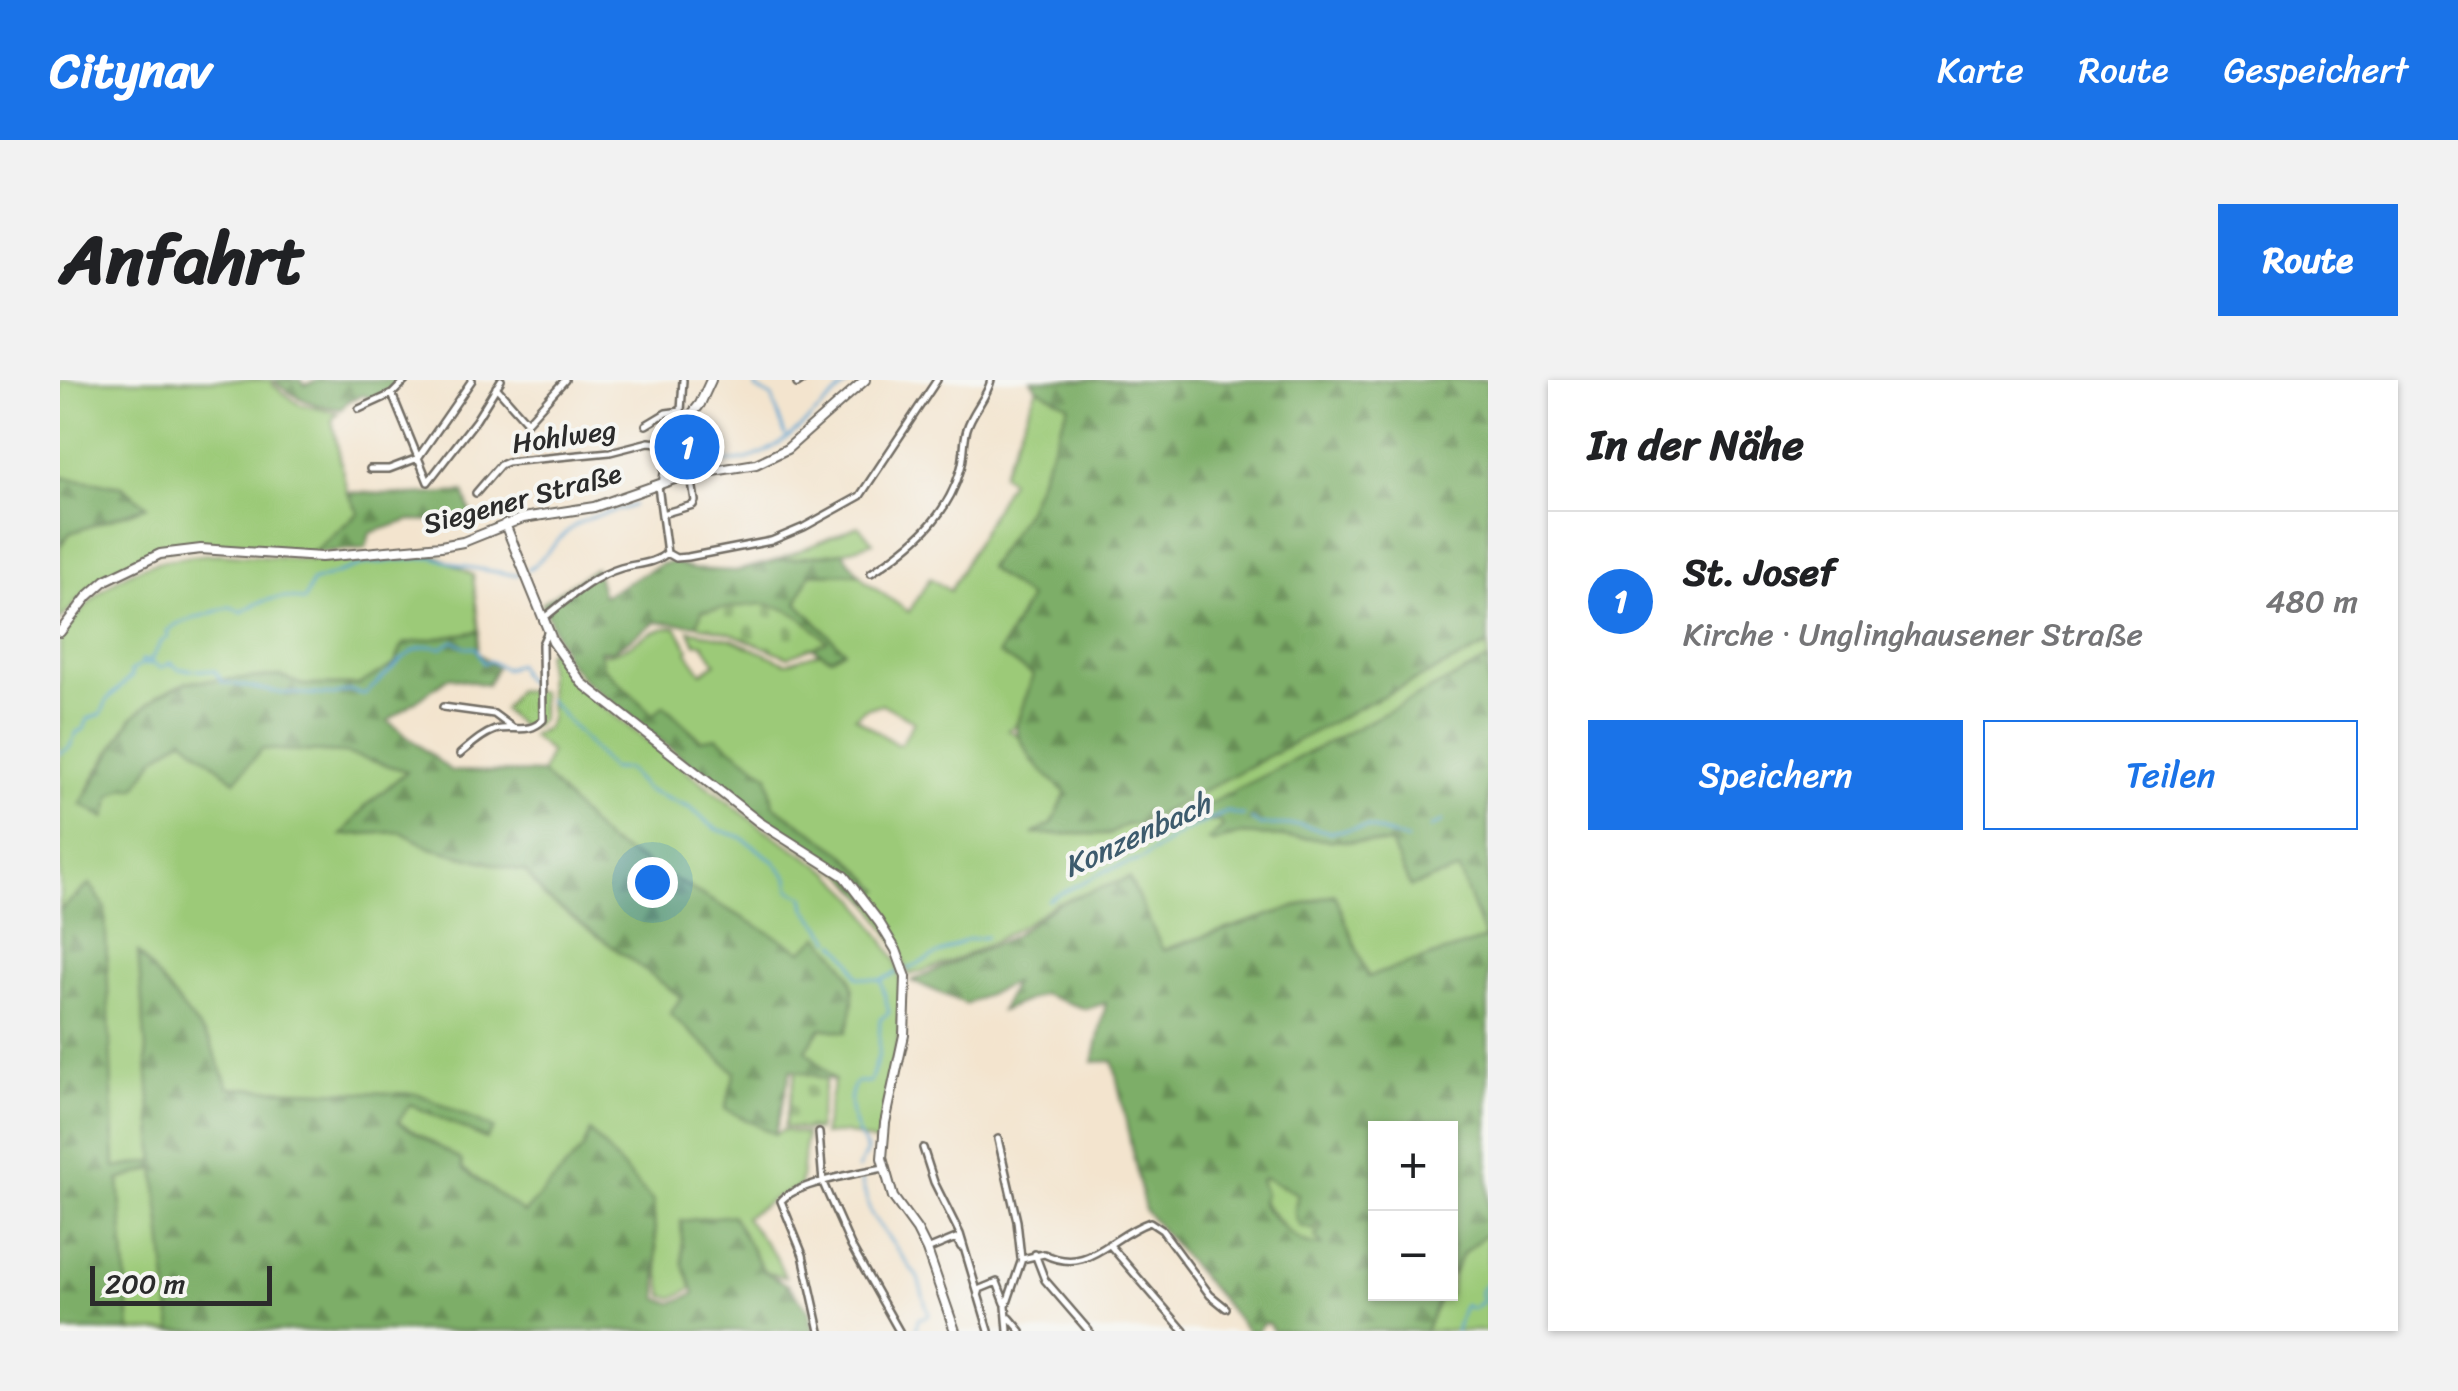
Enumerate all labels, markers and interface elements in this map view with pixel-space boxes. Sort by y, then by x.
text: Citynav [50,28,212,113]
text: Karte [1937,39,2024,101]
text: Route [2079,39,2169,101]
text: Gespeichert [2224,39,2408,101]
text: Anfahrt [60,198,305,322]
button: Route [2218,204,2398,316]
street label: Hohlweg [509,405,619,468]
text: In der Nähe [1588,408,1804,482]
pin: 1 [654,410,720,484]
street label: Siegener Straße [417,448,627,549]
text: St. Josef [1683,539,1835,606]
text: 1 [1614,573,1627,630]
text: 480 m [2266,573,2358,630]
text: Kirche · Unglinghausener Straße [1683,606,2143,663]
button: Speichern [1588,720,1963,830]
button: Teilen [1983,720,2358,830]
water label: Konzenbach [1054,776,1222,893]
your location [627,857,678,908]
map controls [1368,1121,1458,1301]
button: + [1368,1121,1458,1211]
button: − [1368,1211,1458,1301]
text: 200 m [105,1259,185,1308]
scale bar [90,1261,272,1306]

